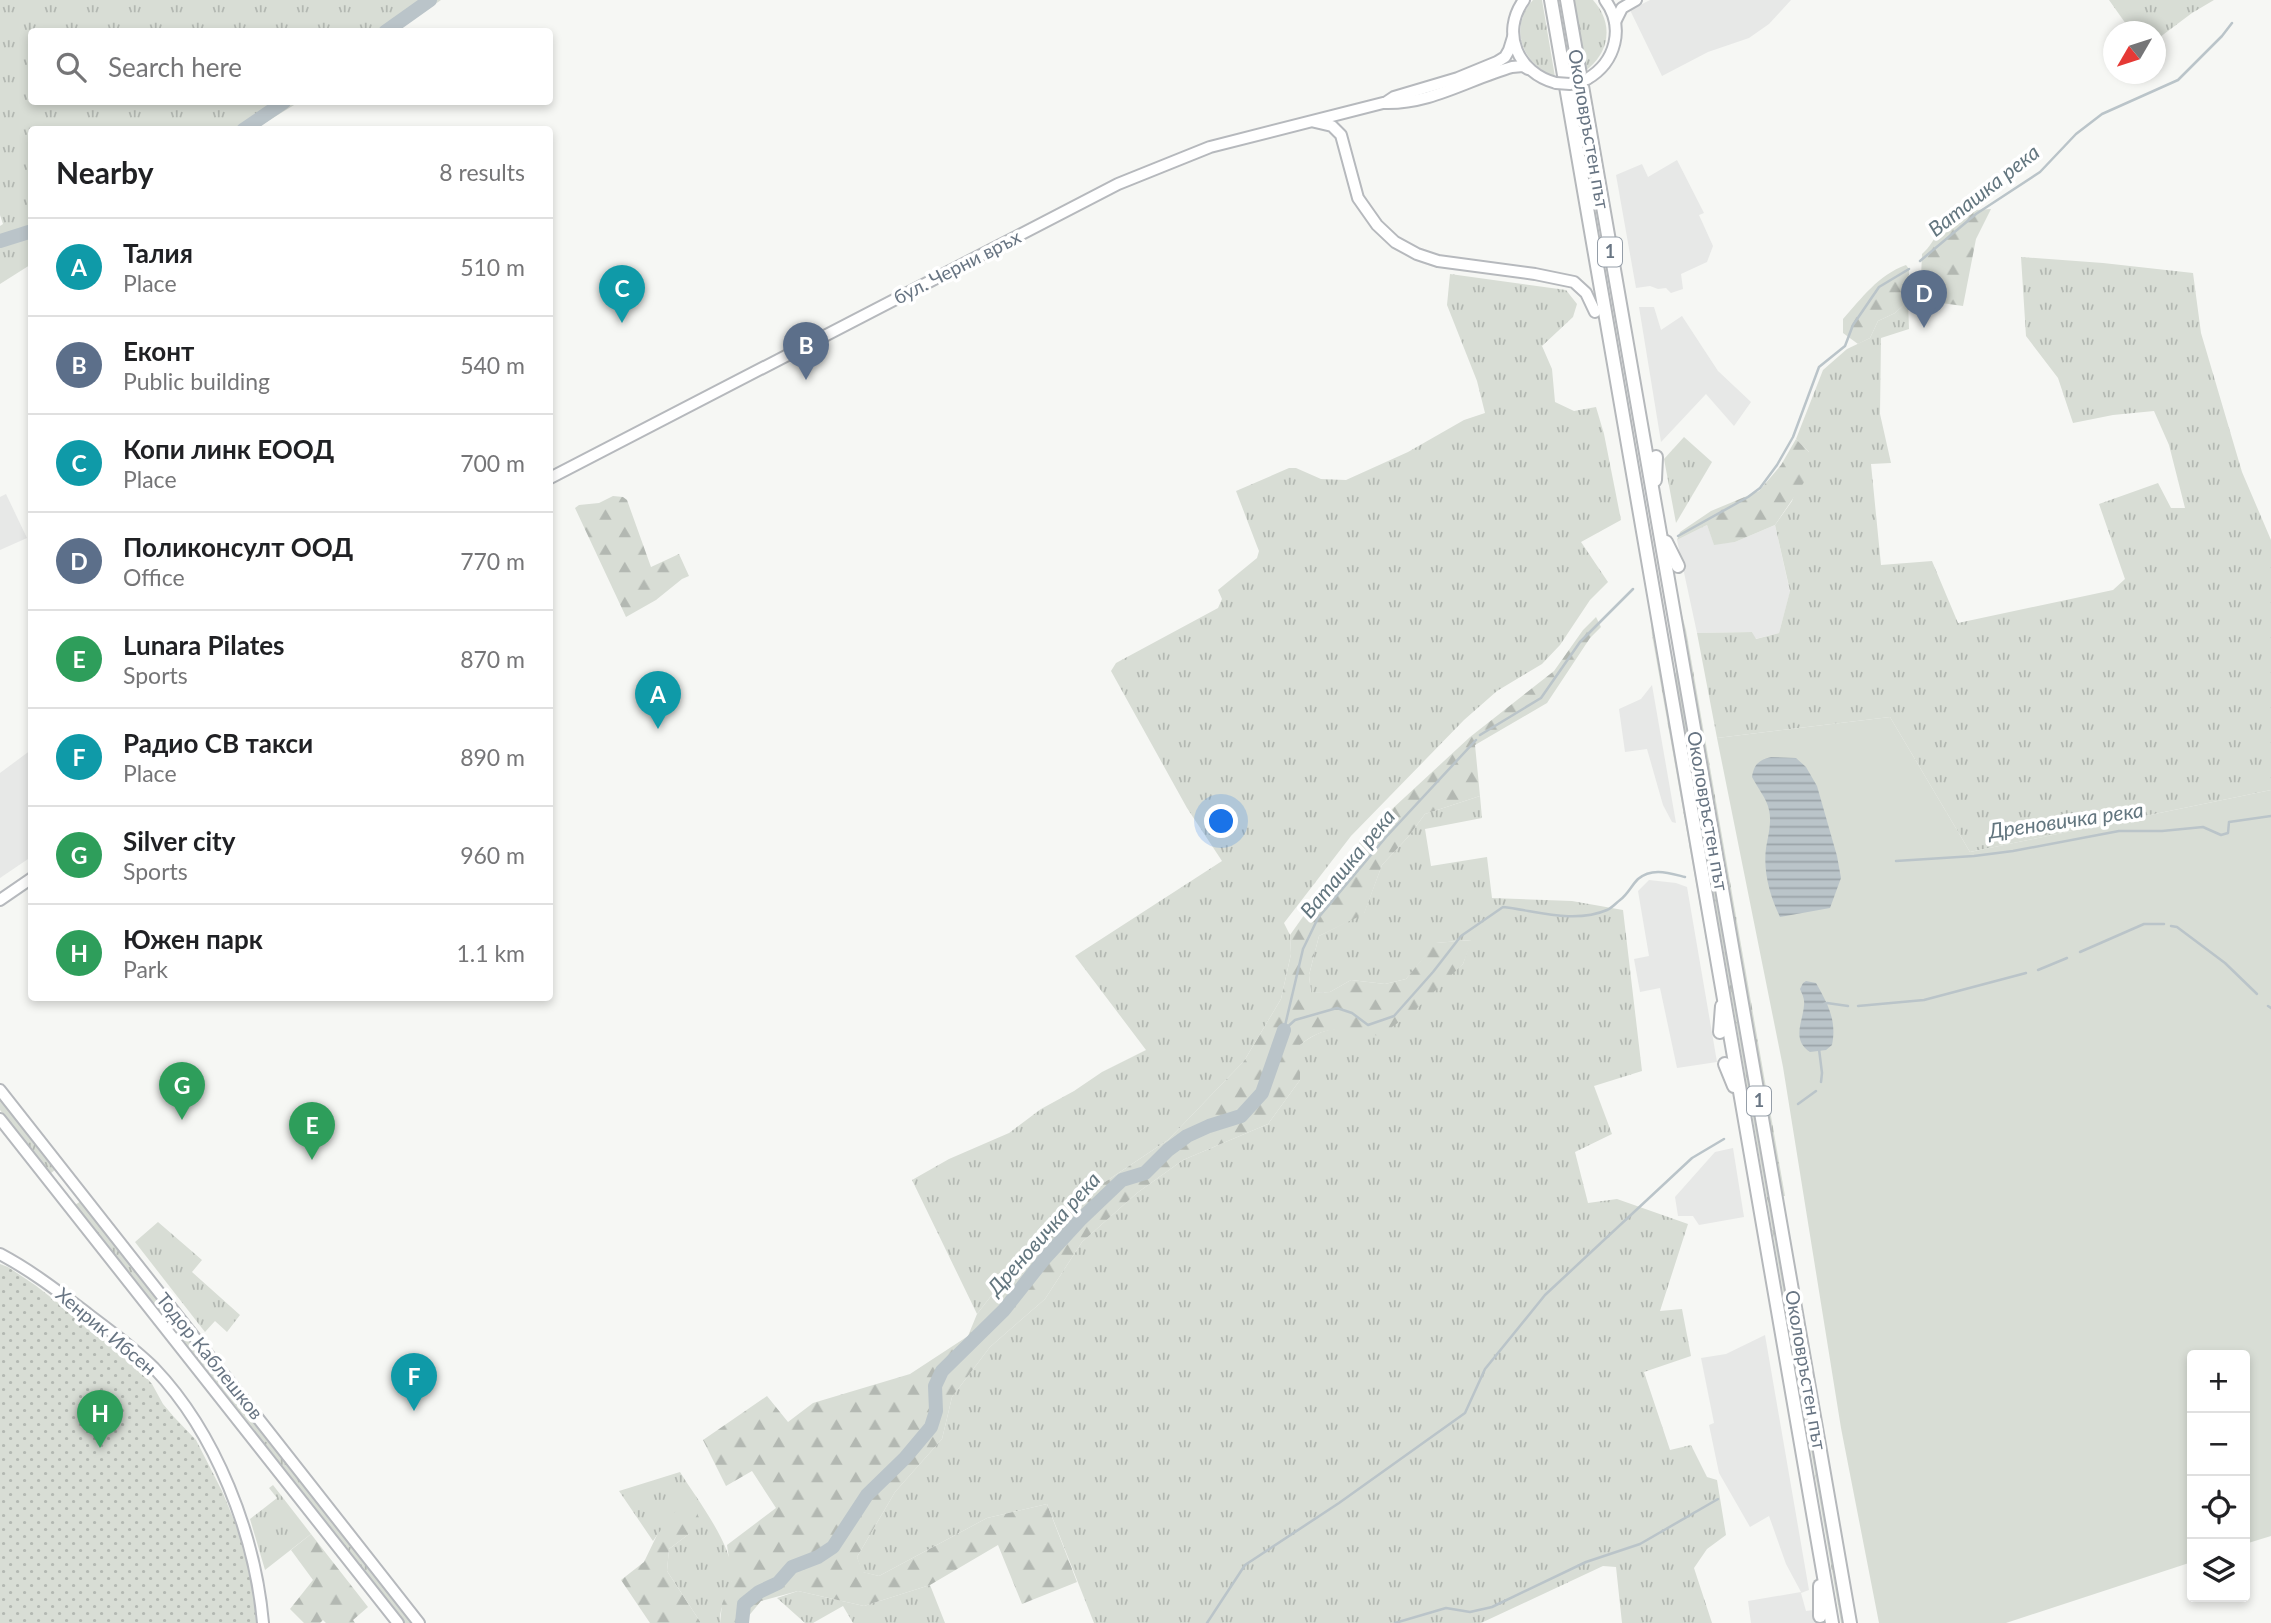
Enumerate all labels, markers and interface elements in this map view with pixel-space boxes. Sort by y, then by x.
north arrow [2103,21,2166,84]
search box [28,28,553,105]
street label: Околовръстен път [1564,47,1615,211]
icon: search [52,48,90,86]
text: Search here [108,51,242,83]
water label: Ваташка река [1923,139,2044,241]
text: Nearby [56,154,154,190]
text: 8 results [439,158,525,186]
street label: бул. Черни връх [889,224,1025,309]
text: Талия [123,237,193,269]
road number: 1 [1598,238,1622,266]
text: A [71,253,87,281]
text: 510 m [460,253,525,281]
pin: C [599,265,645,323]
text: Place [123,269,177,297]
pin: D [1901,270,1947,328]
pin: B [783,322,829,380]
text: Еконт [123,335,194,367]
text: B [71,351,87,379]
text: 540 m [460,351,525,379]
text: Public building [123,367,270,395]
text: Копи линк ЕООД [123,433,334,465]
text: C [71,449,87,477]
text: 700 m [460,449,525,477]
text: Place [123,465,177,493]
text: Поликонсулт ООД [123,531,353,563]
text: D [70,547,88,575]
text: 770 m [460,547,525,575]
text: Office [123,563,185,591]
text: Lunara Pilates [123,629,285,661]
text: E [72,645,86,673]
text: 870 m [460,645,525,673]
text: Sports [123,661,188,689]
pin: A [635,671,681,729]
text: Радио СВ такси [123,727,313,759]
street label: Околовръстен път [1683,729,1734,893]
text: F [72,743,86,771]
text: 890 m [460,743,525,771]
text: Place [123,759,177,787]
water label: Дреновичка река [1985,796,2145,843]
your location [1204,804,1238,838]
water label: Ваташка река [1294,804,1400,922]
text: Silver city [123,825,235,857]
text: G [71,841,87,869]
text: 960 m [460,841,525,869]
text: Sports [123,857,188,885]
text: Южен парк [123,923,263,955]
text: H [70,939,88,967]
text: 1.1 km [456,939,525,967]
text: Park [123,955,168,983]
pin: G [159,1062,205,1120]
road number: 1 [1747,1086,1771,1116]
pin: E [289,1102,335,1160]
water label: Дреновичка река [980,1166,1105,1301]
street label: Хенрик Ибсен [52,1282,161,1379]
street label: Тодор Каблешков [152,1288,269,1424]
street label: Околовръстен път [1781,1288,1832,1452]
map controls [2187,1350,2250,1602]
button: + [2187,1350,2250,1413]
pin: F [391,1353,437,1411]
pin: H [77,1390,123,1448]
button: − [2187,1413,2250,1476]
button: locate [2187,1476,2250,1539]
button: layers [2187,1539,2250,1602]

